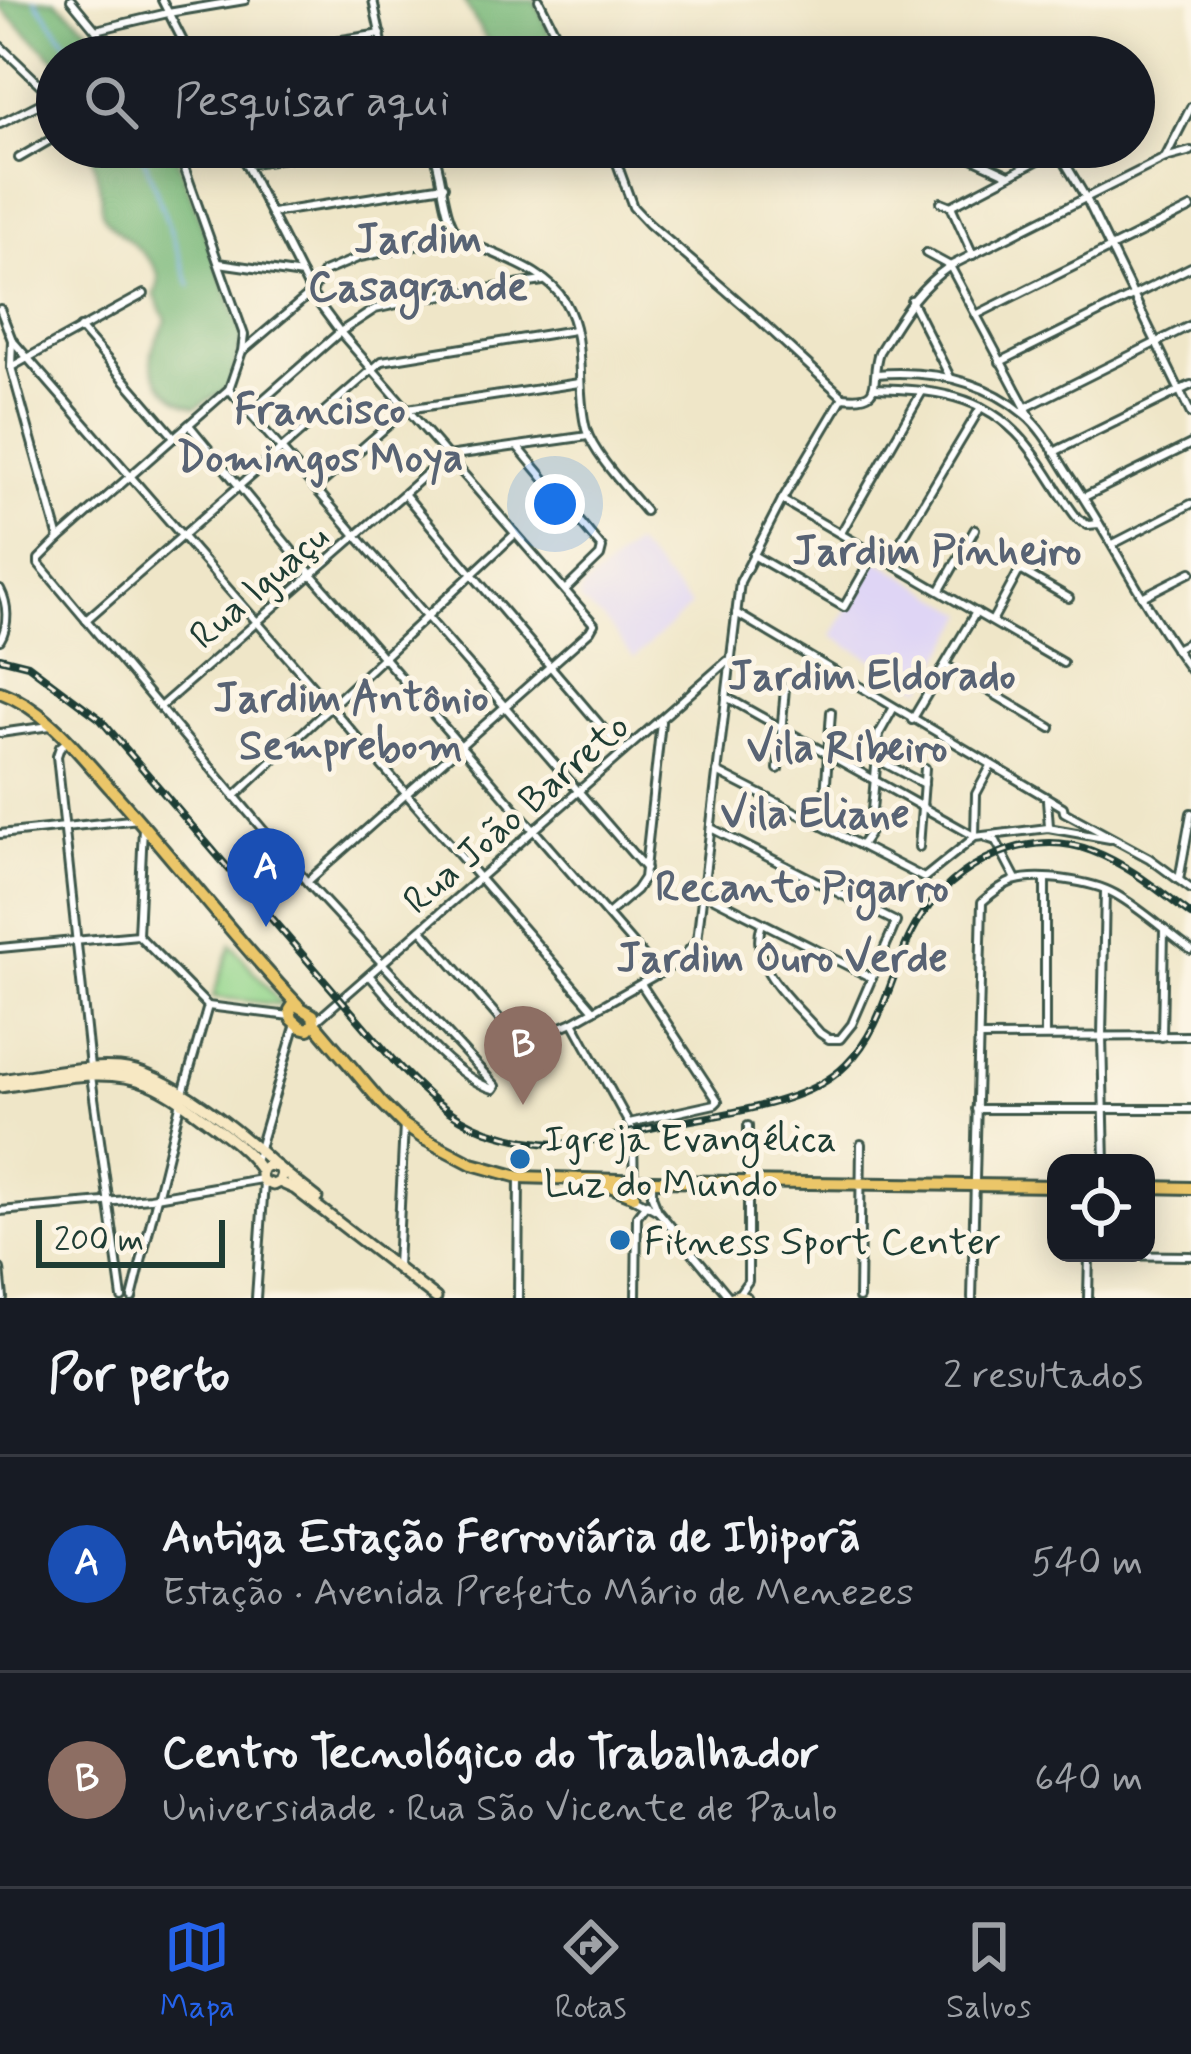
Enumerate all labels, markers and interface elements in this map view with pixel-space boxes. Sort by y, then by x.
search box [36,36,1155,168]
icon: search [78,69,144,135]
text: Pesquisar aqui [174,73,450,132]
district label: Jardim Casagrande [308,213,528,320]
district label: Francisco Domingos Moya [177,384,463,488]
your location [525,474,585,534]
street label: Rua Iguaçu [180,513,341,662]
district label: Jardim Pinheiro [792,525,1082,580]
district label: Jardim Eldorado [728,650,1016,705]
district label: Jardim Antônio Semprebom [213,672,489,775]
street label: Rua João Barreto [393,702,641,927]
district label: Vila Ribeiro [747,722,947,777]
district label: Vila Eliane [720,788,910,843]
pin: A [227,828,305,927]
district label: Recanto Pigarro [655,862,949,921]
district label: Jardim Ouro Verde [616,932,948,987]
pin: B [484,1006,562,1105]
place label: Igreja Evangélica Luz do Mundo [544,1115,837,1211]
marker: Igreja Evangélica Luz do Mundo [507,1146,533,1172]
map controls [1047,1154,1155,1262]
button: locate [1047,1154,1155,1262]
scale bar [36,1214,225,1267]
place label: Fitness Sport Center [644,1218,1001,1269]
text: 200 m [54,1219,144,1263]
marker: Fitness Sport Center [607,1227,633,1253]
text: Por perto [48,1343,230,1409]
text: 2 resultados [943,1351,1143,1402]
text: Antiga Estação Ferroviária de Ibiporã [162,1509,861,1568]
text: A [74,1538,100,1589]
text: 540 m [1031,1538,1143,1589]
text: Estação · Avenida Prefeito Mário de Menezes [162,1568,914,1619]
text: Centro Tecnológico do Trabalhador [162,1725,819,1784]
text: B [75,1754,99,1805]
text: 640 m [1034,1754,1143,1805]
text: Universidade · Rua São Vicente de Paulo [162,1784,837,1835]
tab: Mapa [160,1914,235,2030]
tab: Rotas [555,1914,626,2030]
tab: Salvos [946,1914,1031,2030]

